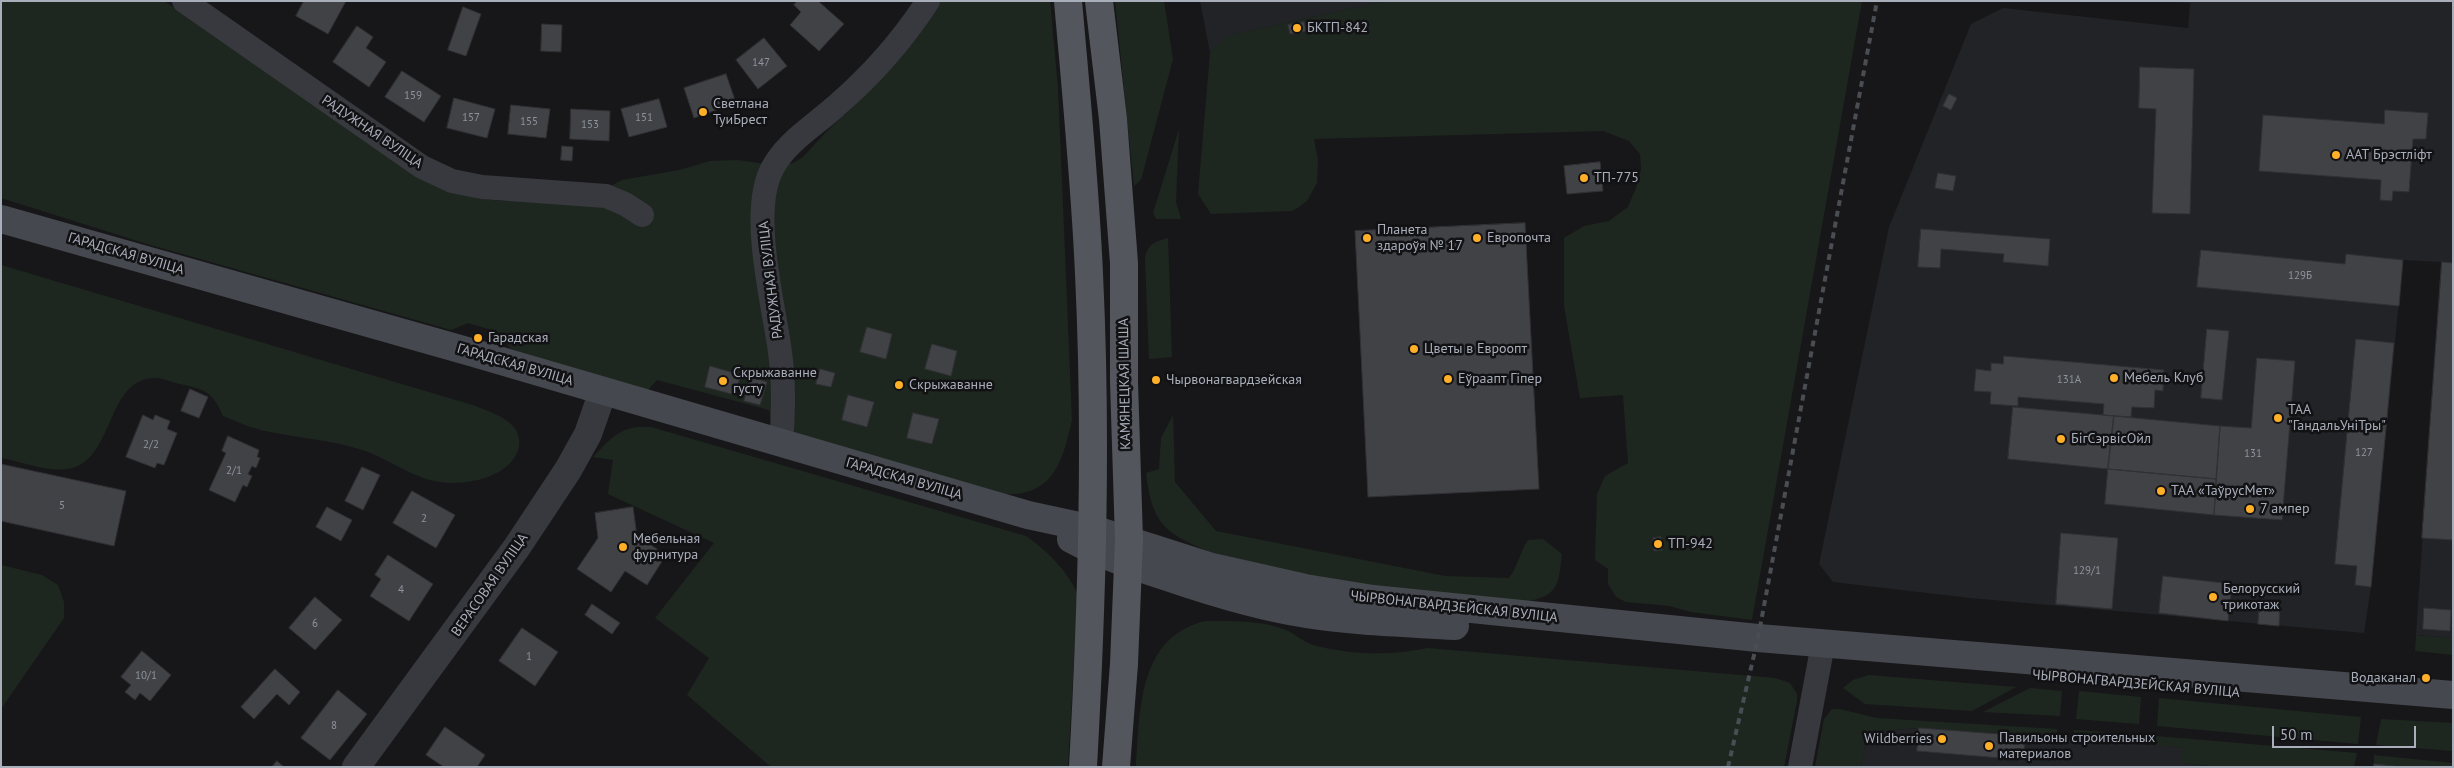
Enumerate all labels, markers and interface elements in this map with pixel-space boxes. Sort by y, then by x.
place label: БКТП-842 [1307,20,1368,36]
marker: БКТП-842 [1291,22,1303,34]
house number: 147 [752,56,770,70]
house number: 159 [404,89,422,103]
street label: РАДУЖНАЯ ВУЛІЦА [318,92,426,172]
place label: Светлана ТуиБрест [713,96,769,128]
marker: Светлана ТуиБрест [697,106,709,118]
house number: 157 [462,111,480,125]
house number: 151 [635,111,653,125]
house number: 155 [520,115,538,129]
house number: 153 [581,118,599,132]
place label: ААТ Брэстліфт [2346,147,2432,163]
marker: ААТ Брэстліфт [2330,149,2342,161]
place label: ТП-775 [1594,170,1639,186]
marker: ТП-775 [1578,172,1590,184]
street label: РАДУЖНАЯ ВУЛІЦА [755,220,787,340]
place label: Планета здароўя № 17 [1377,222,1463,254]
street label: ГАРАДСКАЯ ВУЛІЦА [66,229,186,279]
place label: Европочта [1487,230,1551,246]
marker: Планета здароўя № 17 [1361,232,1373,244]
marker: Европочта [1471,232,1483,244]
house number: 129Б [2288,269,2312,283]
street label: КАМЯНЕЦКАЯ ШАША [1115,318,1135,450]
place label: Гарадская [488,330,548,346]
marker: Гарадская [472,332,484,344]
street label: ГАРАДСКАЯ ВУЛІЦА [455,340,575,390]
place label: Цветы в Евроопт [1424,341,1527,357]
marker: Цветы в Евроопт [1408,343,1420,355]
place label: Скрыжаванне густу [733,365,817,398]
place label: Мебель Клуб [2124,370,2203,386]
place label: Еўраапт Гіпер [1458,371,1542,387]
place label: Чырвонагвардзейская [1166,372,1302,388]
marker: Мебель Клуб [2108,372,2120,384]
marker: Еўраапт Гіпер [1442,373,1454,385]
house number: 131А [2057,373,2081,387]
marker: Чырвонагвардзейская [1150,374,1162,386]
marker: Скрыжаванне густу [717,375,729,387]
place label: Скрыжаванне [909,377,993,393]
marker: Скрыжаванне [893,379,905,391]
place label: ТАА "ГандальУніТры" [2288,402,2386,434]
marker: ТАА "ГандальУніТры" [2272,412,2284,424]
place label: БігСэрвісОйл [2071,431,2151,447]
marker: БігСэрвісОйл [2055,433,2067,445]
house number: 2/2 [143,438,159,452]
house number: 127 [2355,446,2373,460]
house number: 131 [2244,447,2262,461]
street label: ГАРАДСКАЯ ВУЛІЦА [844,454,964,504]
house number: 2/1 [226,464,242,478]
place label: ТАА «ТаўрусМет» [2171,483,2275,499]
marker: ТАА «ТаўрусМет» [2155,485,2167,497]
house number: 5 [59,499,65,513]
place label: 7 ампер [2260,501,2310,517]
marker: 7 ампер [2244,503,2256,515]
house number: 2 [421,512,427,526]
street label: ВЕРАСОВАЯ ВУЛІЦА [448,530,532,640]
place label: Мебельная фурнитура [633,531,700,564]
place label: ТП-942 [1668,536,1713,552]
marker: ТП-942 [1652,538,1664,550]
marker: Мебельная фурнитура [617,541,629,553]
house number: 129/1 [2073,564,2101,578]
place label: Белорусский трикотаж [2223,581,2300,614]
house number: 4 [398,583,404,597]
street label: ЧЫРВОНАГВАРДЗЕЙСКАЯ ВУЛІЦА [1349,588,1559,626]
marker: Белорусский трикотаж [2207,591,2219,603]
house number: 6 [312,617,318,631]
house number: 1 [526,650,532,664]
street label: ЧЫРВОНАГВАРДЗЕЙСКАЯ ВУЛІЦА [2031,667,2241,701]
house number: 10/1 [135,669,157,683]
place label: Водаканал [2351,670,2416,686]
marker: Водаканал [2420,672,2432,684]
scale bar [2274,716,2418,748]
house number: 8 [331,719,337,733]
text: 50 m [2280,725,2313,744]
place label: Павильоны строительных материалов [1999,730,2155,762]
place label: Wildberries [1864,731,1932,747]
marker: Wildberries [1936,733,1948,745]
marker: Павильоны строительных материалов [1983,740,1995,752]

